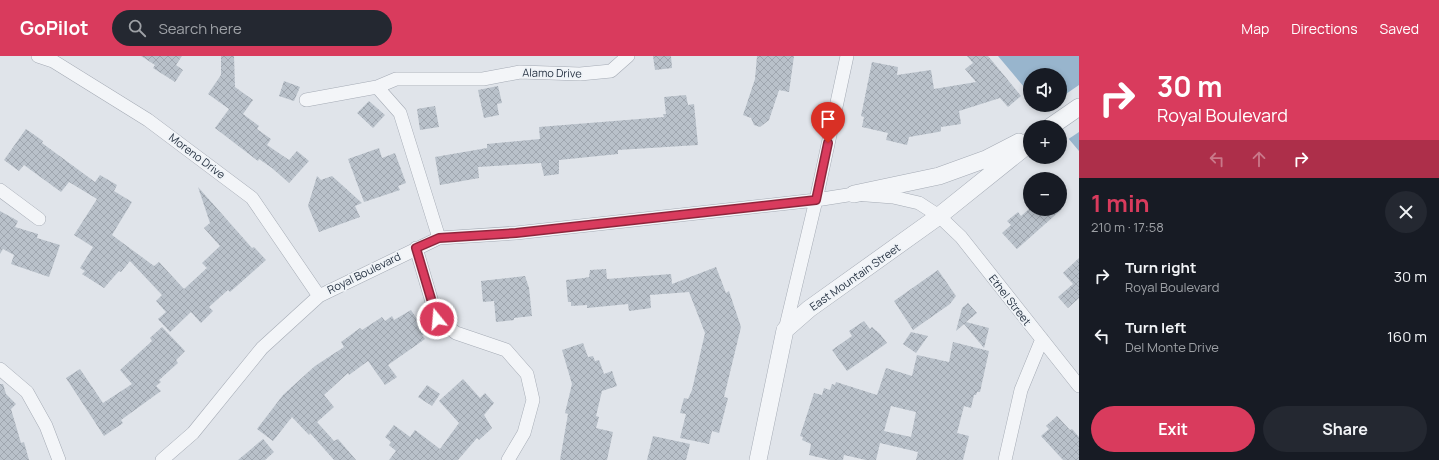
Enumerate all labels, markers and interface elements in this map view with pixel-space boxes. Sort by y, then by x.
search box [112,10,392,46]
text: GoPilot [20,15,88,41]
icon: search [126,17,148,39]
text: Search here [158,18,242,39]
text: Map [1241,19,1269,38]
text: Directions [1291,19,1358,38]
text: Saved [1380,19,1419,38]
street label: Alamo Drive [522,64,582,81]
text: 30 m [1157,67,1222,105]
map controls [1023,68,1067,216]
button: sound [1023,68,1067,112]
icon: right [1091,72,1143,124]
pin [811,102,845,143]
text: Royal Boulevard [1157,103,1288,127]
icon: arrive [817,108,839,130]
button: + [1023,120,1067,164]
street label: Moreno Drive [166,130,229,182]
icon: left [1206,148,1228,170]
icon: ahead [1248,148,1270,170]
icon: right [1290,148,1312,170]
button: − [1023,172,1067,216]
text: 1 min [1091,186,1150,219]
button: close [1385,191,1427,233]
text: 210 m · 17:58 [1091,218,1164,236]
street label: East Mountain Street [806,240,903,314]
street label: Royal Boulevard [325,248,403,297]
text: Turn right [1125,257,1196,278]
icon: right [1091,265,1113,287]
text: 30 m [1394,266,1427,287]
street label: Ethel Street [986,271,1035,328]
text: Royal Boulevard [1125,278,1220,296]
position arrow [416,298,458,340]
text: Turn left [1125,317,1187,338]
icon: left [1091,325,1113,347]
text: 160 m [1387,326,1427,347]
text: Del Monte Drive [1125,338,1219,356]
button: Exit [1091,406,1255,452]
button: Share [1263,406,1427,452]

